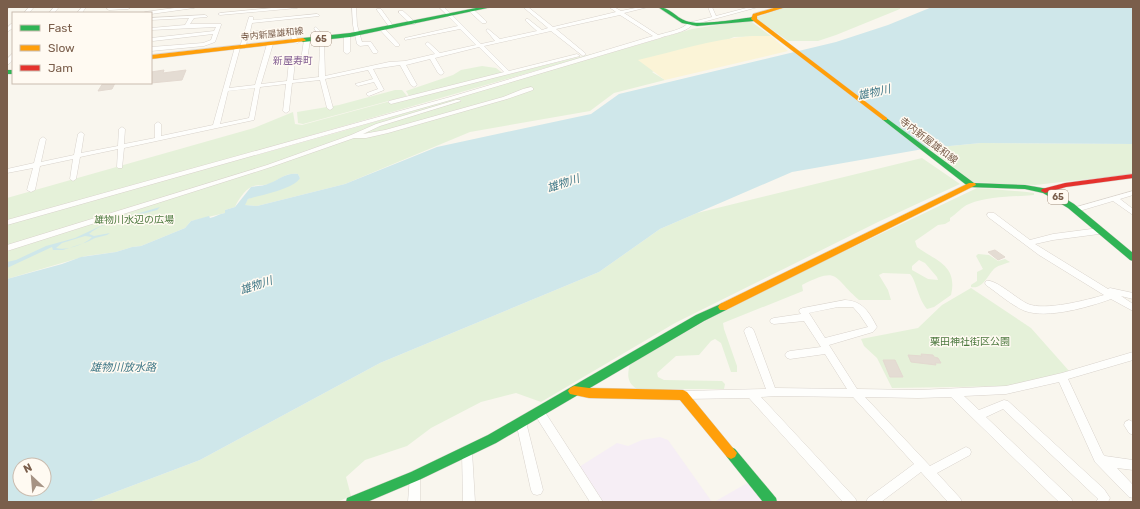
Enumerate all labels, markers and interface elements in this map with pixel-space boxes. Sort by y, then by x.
legend [12,12,152,84]
text: Fast [48,21,72,35]
street label: 寺内新屋雄和線 [240,26,305,42]
road number: 65 [311,32,331,46]
text: Slow [48,41,75,55]
district label: 新屋寿町 [273,55,313,67]
text: Jam [48,61,73,75]
water label: 雄物川 [857,82,893,103]
street label: 寺内新屋雄和線 [897,115,960,167]
water label: 雄物川 [545,172,582,195]
road number: 65 [1048,190,1068,204]
park label: 雄物川水辺の広場 [94,214,174,226]
water label: 雄物川 [238,274,275,297]
park label: 栗田神社街区公園 [930,336,1010,348]
water label: 雄物川放水路 [90,361,157,374]
north arrow [12,457,52,497]
text: N [21,461,34,476]

